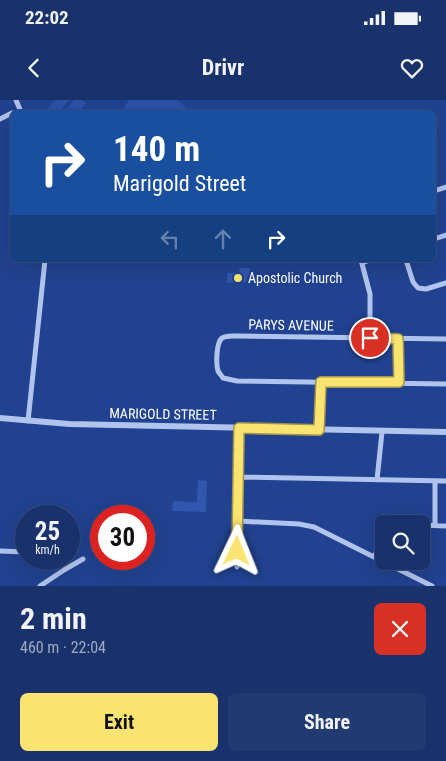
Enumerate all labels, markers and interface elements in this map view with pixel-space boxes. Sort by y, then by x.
text: 22:02 [25,6,69,29]
icon: back [20,54,48,82]
icon: heart [398,54,426,82]
text: Drivr [202,55,244,80]
text: 140 m [113,129,200,170]
icon: right [30,130,95,195]
text: Marigold Street [113,171,246,196]
icon: left [156,225,184,253]
icon: ahead [209,225,237,253]
icon: right [262,225,290,253]
place label: Apostolic Church [248,270,342,286]
marker: Apostolic Church [232,272,244,284]
street label: PARYS AVENUE [248,316,334,334]
pin [349,317,391,359]
icon: arrive [356,324,384,352]
street label: MARIGOLD STREET [109,405,217,423]
speed limit sign: 30 [90,505,155,570]
map controls [375,515,430,570]
button: search [375,515,430,570]
text: 25 [35,517,60,546]
position arrow [210,524,262,576]
text: km/h [35,543,60,557]
text: 2 min [20,601,87,636]
button: close [374,603,426,655]
text: 460 m · 22:04 [20,638,106,657]
button: Exit [20,693,218,751]
button: Share [228,693,426,751]

